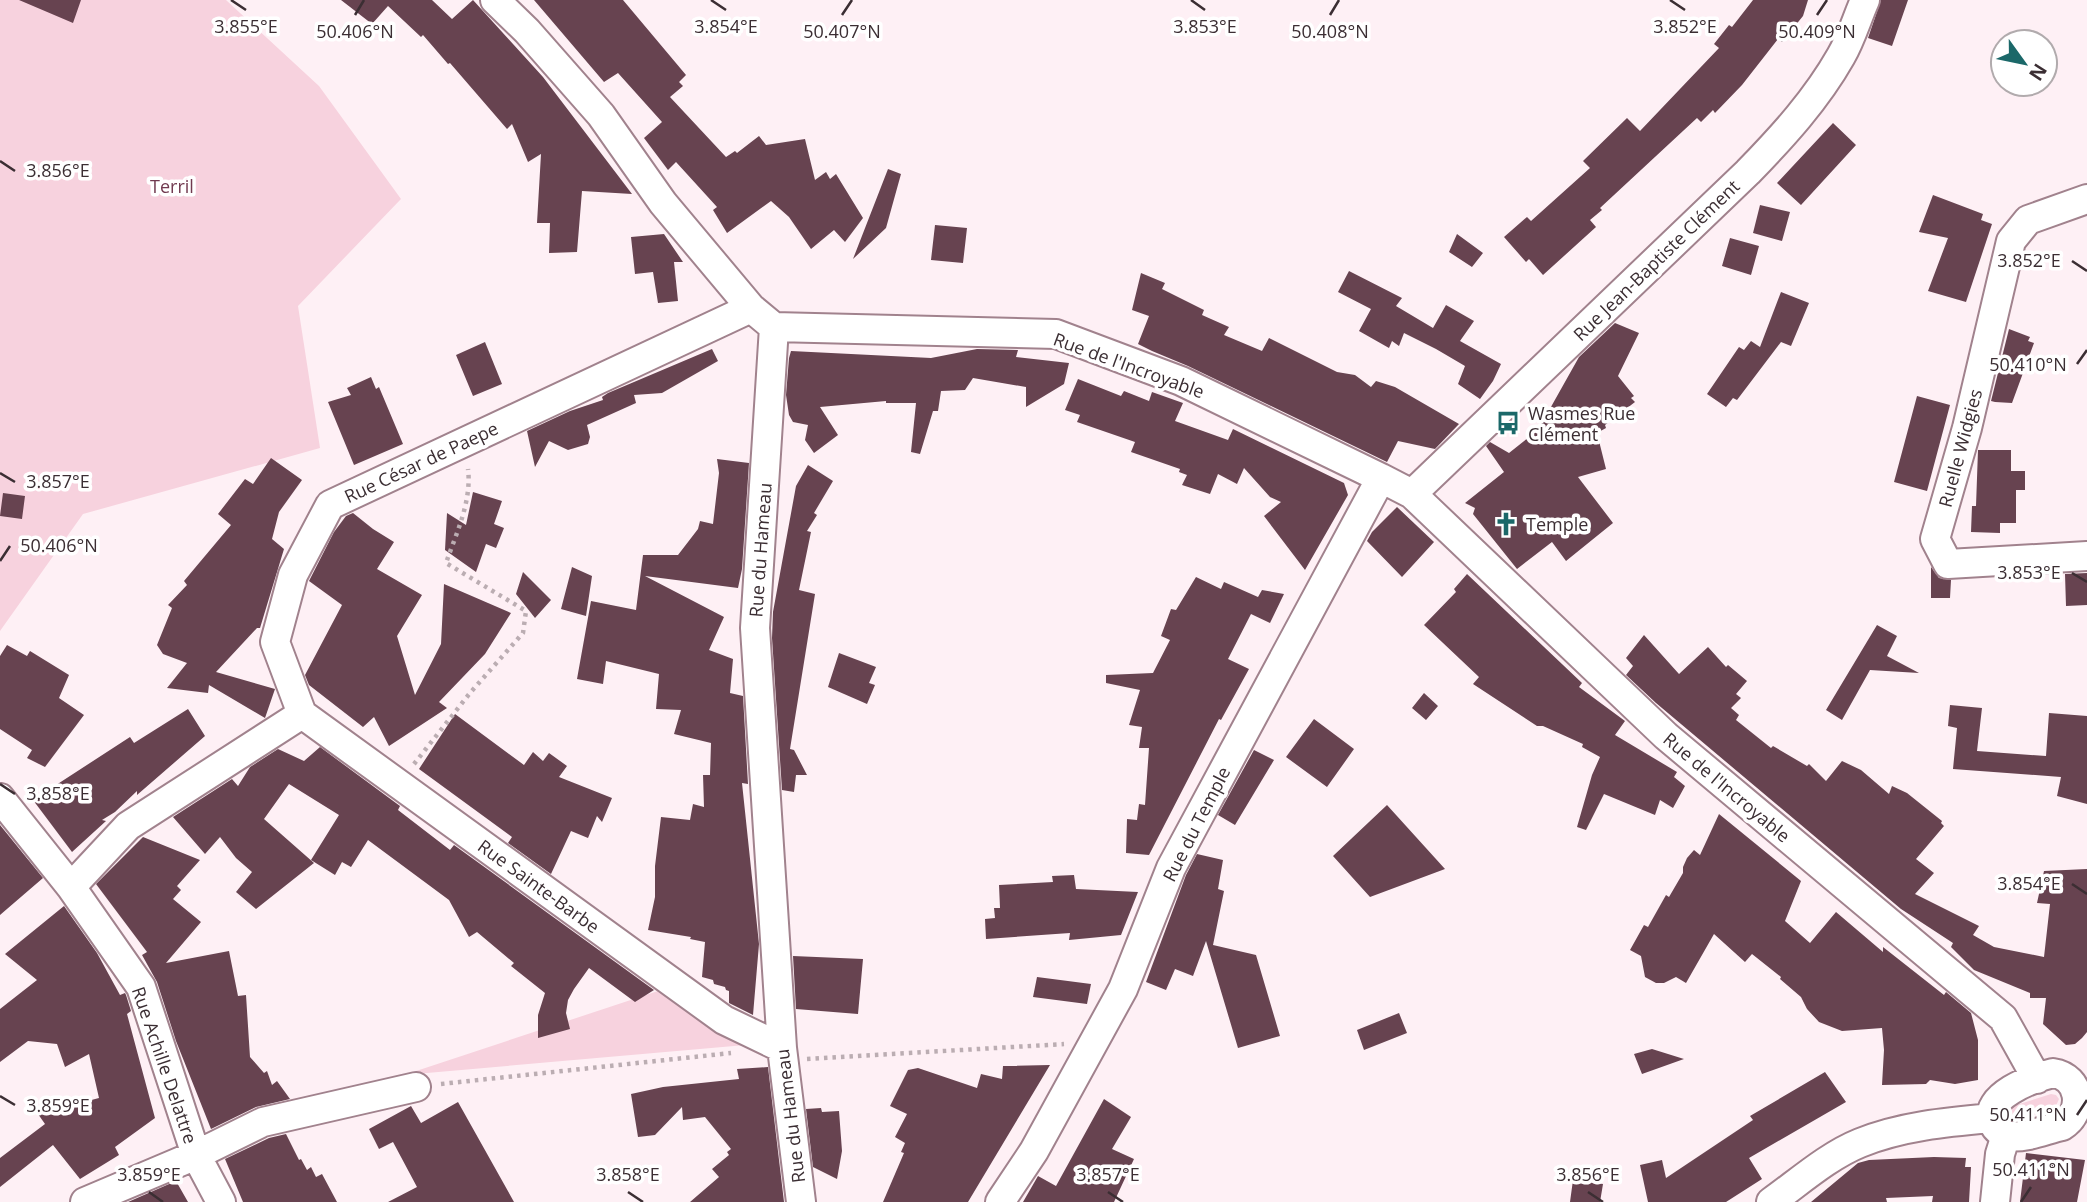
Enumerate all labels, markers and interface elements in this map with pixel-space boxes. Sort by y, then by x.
text: 3.855°E [214,14,278,38]
text: 3.854°E [694,14,758,38]
text: 3.853°E [1173,14,1237,38]
text: 3.852°E [1653,14,1717,38]
text: 50.406°N [316,19,394,43]
text: 50.407°N [803,19,881,43]
text: 50.408°N [1291,19,1369,43]
text: 50.409°N [1778,19,1856,43]
north arrow [1989,28,2059,98]
text: N [2023,59,2053,86]
text: 3.856°E [26,158,90,182]
park label: Terril [150,174,194,198]
street label: Rue Jean-Baptiste Clément [1568,174,1744,346]
text: 3.852°E [1997,248,2061,272]
street label: Rue de l'Incroyable [1050,327,1208,403]
text: 50.410°N [1989,352,2067,376]
street label: Ruelle Widgies [1933,386,1987,510]
place label: Wasmes Rue Clément [1528,401,1635,446]
bus stop icon: Wasmes Rue Clément [1494,409,1522,437]
street label: Rue César de Paepe [340,416,502,508]
text: 3.857°E [26,469,90,493]
street label: Rue du Hameau [743,482,777,618]
church icon: Temple [1492,510,1520,538]
place label: Temple [1526,512,1588,536]
text: 50.406°N [20,533,98,557]
text: 3.853°E [1997,560,2061,584]
street label: Rue de l'Incroyable [1658,727,1796,847]
street label: Rue du Temple [1157,762,1235,886]
text: 3.858°E [26,781,90,805]
street label: Rue Sainte-Barbe [473,834,605,938]
text: 3.854°E [1997,871,2061,895]
street label: Rue Achille Delattre [127,983,203,1147]
street label: Rue du Hameau [770,1048,810,1184]
text: 3.859°E [26,1093,90,1117]
text: 50.411°N [1989,1102,2067,1126]
text: 50.411°N [1992,1157,2070,1181]
text: 3.859°E [117,1162,181,1186]
text: 3.858°E [596,1162,660,1186]
text: 3.857°E [1076,1162,1140,1186]
text: 3.856°E [1556,1162,1620,1186]

